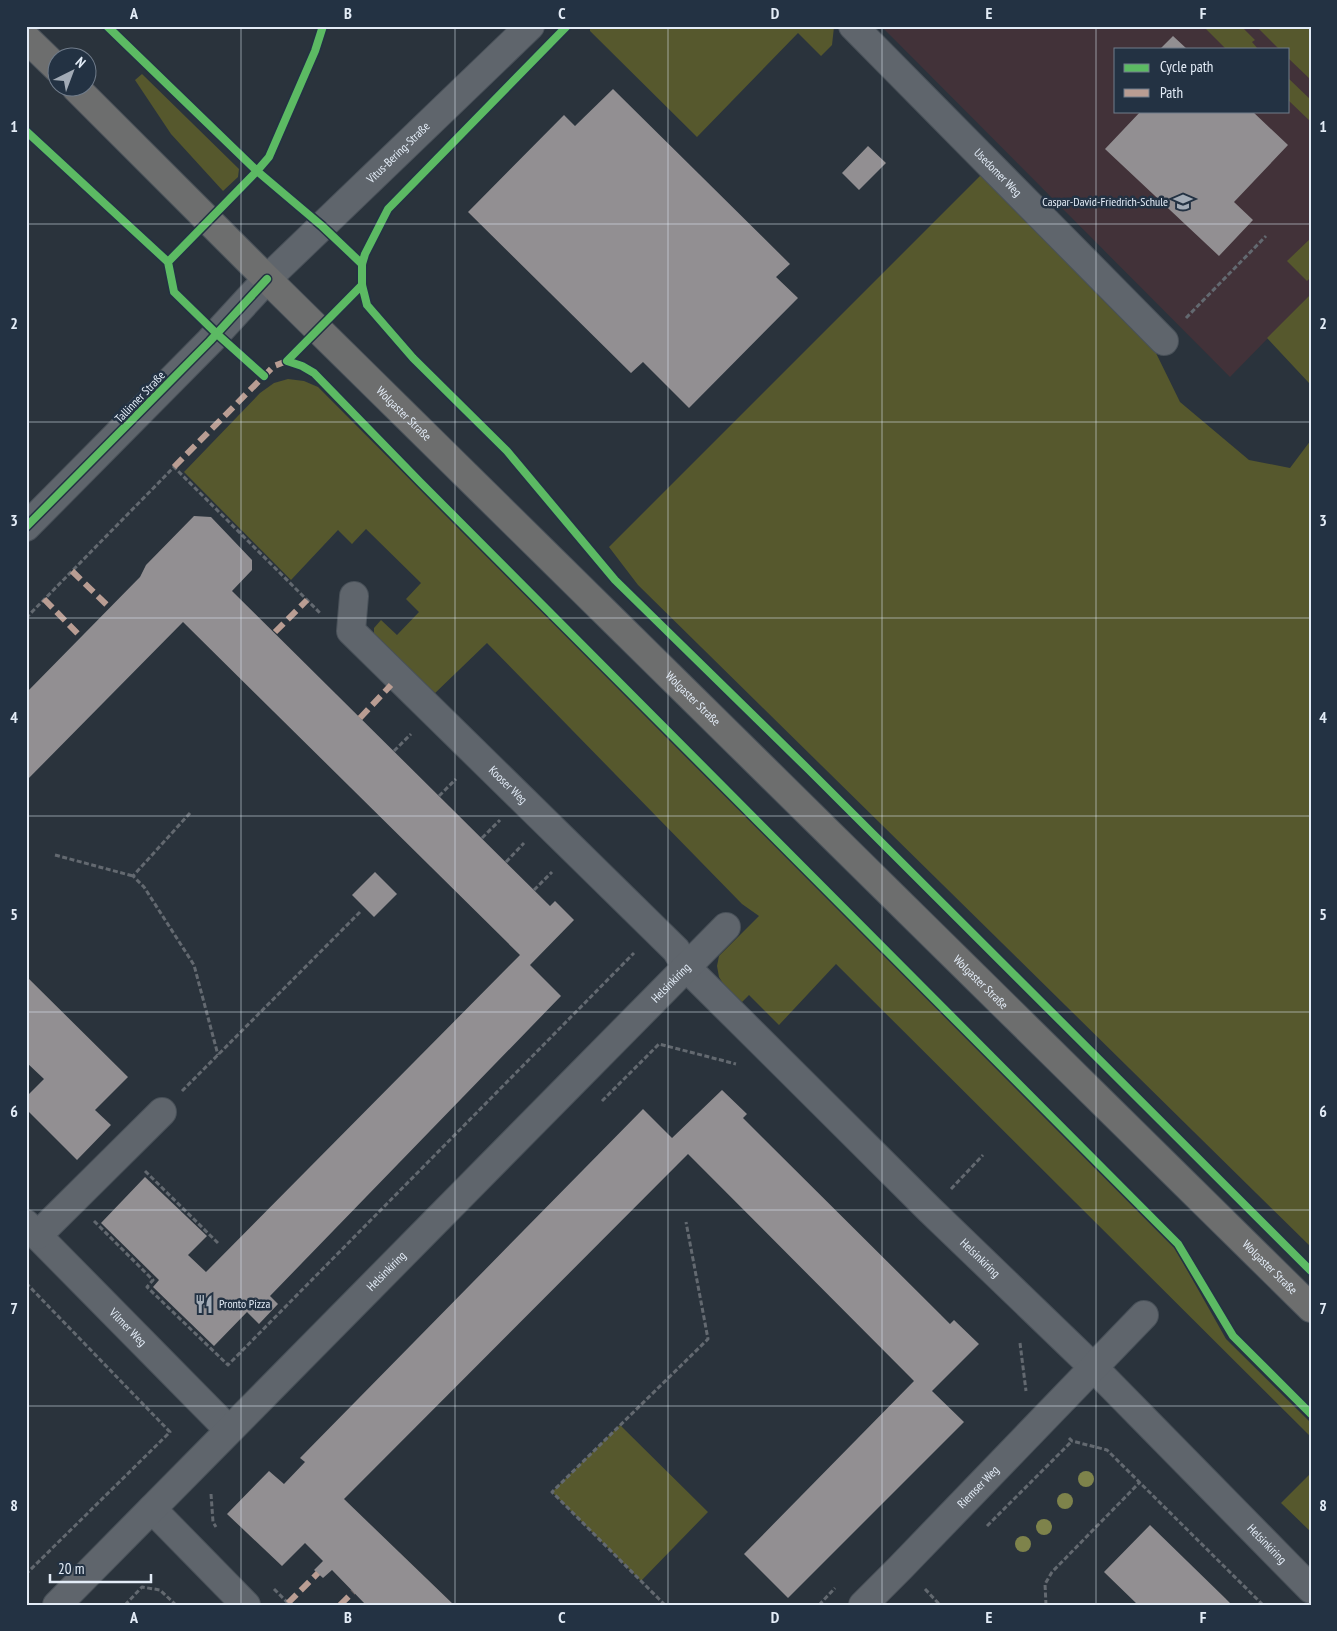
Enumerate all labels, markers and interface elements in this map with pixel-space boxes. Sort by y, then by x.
text: A [129,3,139,23]
text: B [344,3,352,23]
text: C [558,3,566,23]
text: D [771,3,780,23]
text: E [986,3,993,23]
text: F [1200,3,1207,23]
north arrow [48,48,98,98]
legend [1114,48,1290,112]
text: N [72,53,90,72]
text: Cycle path [1160,57,1213,76]
text: Path [1160,83,1183,102]
text: 1 [10,116,18,136]
text: 1 [1319,116,1327,136]
street label: Vitus-Bering-Straße [362,118,433,187]
street label: Usedomer Weg [971,145,1025,200]
school or university icon: Caspar-David-Friedrich-Schule [1172,191,1194,213]
place label: Caspar-David-Friedrich-Schule [1042,194,1168,209]
text: 2 [10,313,18,333]
text: 2 [1319,313,1327,333]
street label: Tallinner Straße [111,368,168,426]
street label: Wolgaster Straße [373,383,435,444]
text: 3 [10,510,18,530]
text: 3 [1319,510,1327,530]
street label: Wolgaster Straße [663,668,724,729]
text: 4 [10,707,18,727]
text: 4 [1319,707,1327,727]
street label: Kooser Weg [486,762,531,807]
text: 5 [10,904,18,924]
text: 5 [1319,904,1327,924]
street label: Wolgaster Straße [950,952,1012,1012]
street label: Helsinkiring [648,960,693,1006]
text: 6 [10,1101,18,1121]
text: 6 [1319,1101,1327,1121]
street label: Helsinkiring [957,1235,1003,1280]
street label: Wolgaster Straße [1239,1237,1301,1297]
street label: Helsinkiring [363,1248,409,1294]
restaurant icon: Pronto Pizza [193,1293,215,1315]
place label: Pronto Pizza [219,1296,270,1311]
text: 7 [10,1298,18,1318]
text: 7 [1319,1298,1327,1318]
street label: Vilmer Weg [106,1304,150,1349]
street label: Riemser Weg [954,1462,1002,1511]
text: 8 [10,1495,18,1515]
text: 8 [1319,1495,1327,1515]
street label: Helsinkiring [1244,1521,1290,1567]
scale bar [50,1551,151,1583]
text: 20 m [58,1559,84,1578]
text: A [129,1607,139,1627]
text: B [344,1607,352,1627]
text: C [558,1607,566,1627]
text: D [771,1607,780,1627]
text: E [986,1607,993,1627]
text: F [1200,1607,1207,1627]

